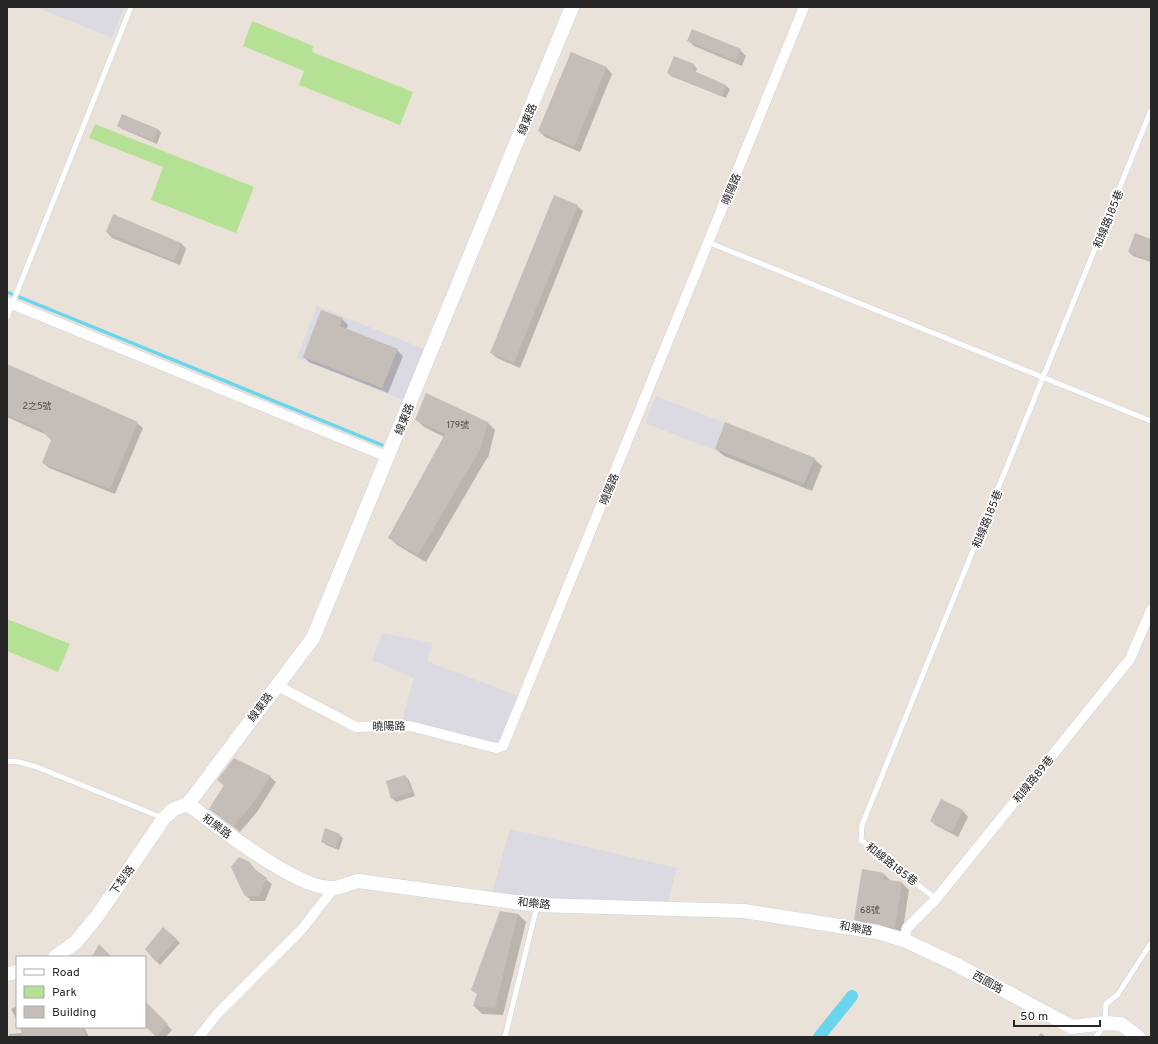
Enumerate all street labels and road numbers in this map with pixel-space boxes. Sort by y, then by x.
street label: 線東路 [515,101,541,137]
street label: 曉陽路 [719,171,745,207]
street label: 和線路185巷 [1091,188,1127,251]
street label: 線東路 [392,401,418,437]
street label: 曉陽路 [597,471,623,507]
street label: 和線路185巷 [970,488,1006,551]
street label: 線東路 [245,690,276,725]
street label: 曉陽路 [372,720,406,734]
street label: 和線路89巷 [1010,753,1057,806]
street label: 和樂路 [199,811,234,842]
street label: 和線路185巷 [863,840,920,889]
street label: 下犁路 [108,863,138,898]
street label: 和樂路 [517,895,551,913]
street label: 和樂路 [838,919,873,939]
street label: 西園路 [970,969,1005,997]

